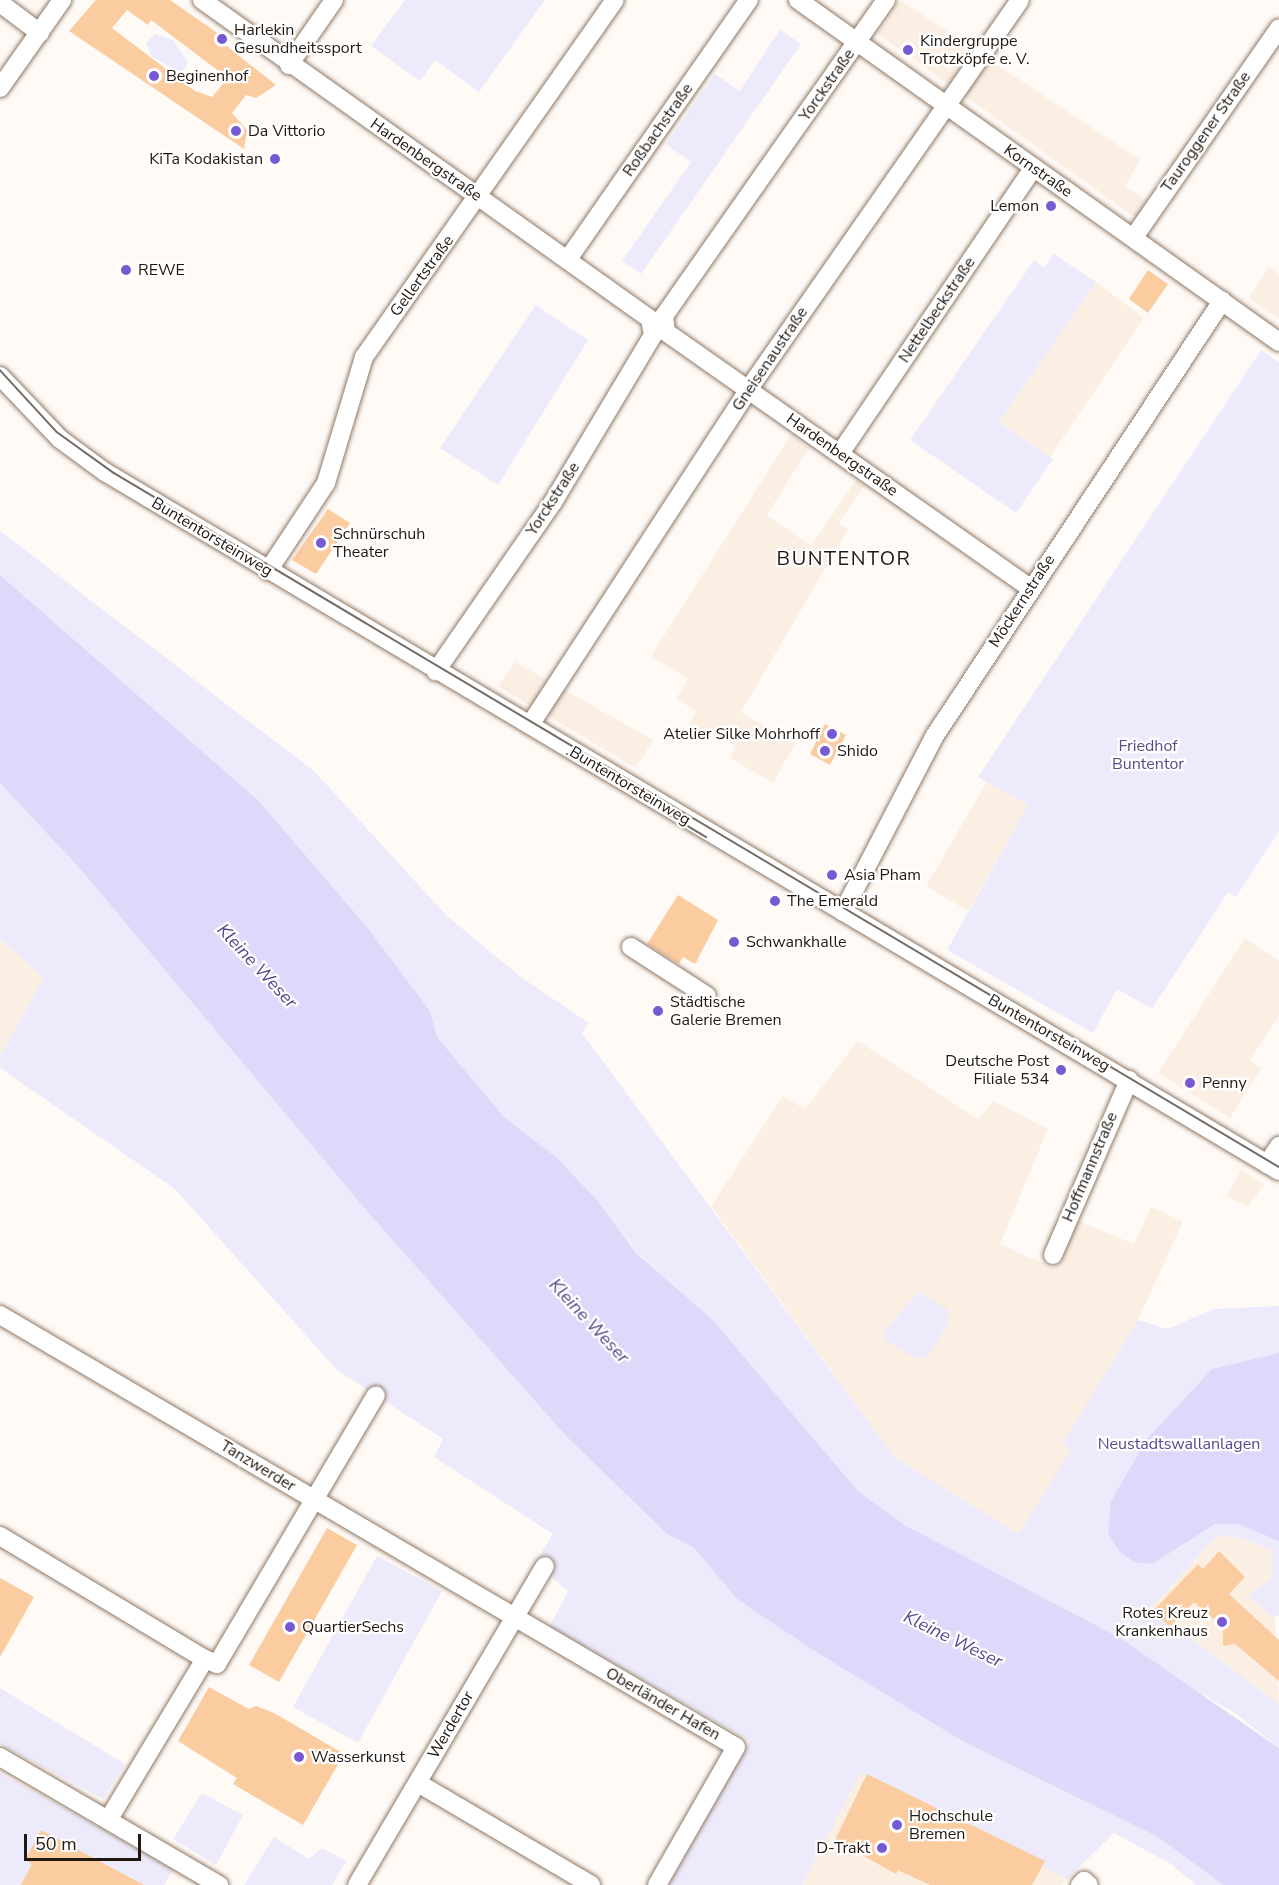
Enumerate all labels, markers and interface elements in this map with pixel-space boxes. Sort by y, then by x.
place label: Harlekin Gesundheitssport [234,20,361,58]
place label: Kindergruppe Trotzköpfe e. V. [920,31,1030,69]
marker: Harlekin Gesundheitssport [215,32,229,46]
marker: Kindergruppe Trotzköpfe e. V. [901,43,915,57]
street label: Yorckstraße [795,45,859,125]
place label: Beginenhof [166,66,248,86]
street label: Tauroggener Straße [1157,68,1255,196]
marker: Beginenhof [147,69,161,83]
street label: Roßbachstraße [619,80,697,180]
street label: Hardenbergstraße [367,114,485,206]
place label: Da Vittorio [248,121,325,141]
marker: Da Vittorio [229,124,243,138]
street label: Kornstraße [1000,140,1076,202]
place label: KiTa Kodakistan [149,149,263,169]
marker: KiTa Kodakistan [268,152,282,166]
place label: Lemon [990,196,1039,216]
marker: Lemon [1044,199,1058,213]
street label: Gellertstraße [386,232,458,320]
street label: Nettelbeckstraße [895,254,979,366]
place label: REWE [138,260,185,280]
marker: REWE [119,263,133,277]
street label: Gneisenaustraße [728,303,812,415]
street label: Hardenbergstraße [783,409,901,501]
street label: Yorckstraße [522,459,584,539]
street label: Buntentorsteinweg [148,493,276,581]
place label: Schnürschuh Theater [333,524,425,562]
marker: Schnürschuh Theater [314,536,328,550]
district label: BUNTENTOR [777,546,911,570]
street label: Möckernstraße [985,551,1059,651]
place label: Atelier Silke Mohrhoff [663,724,820,744]
marker: Atelier Silke Mohrhoff [825,727,839,741]
park label: Friedhof Buntentor [1112,736,1184,774]
place label: Shido [837,741,878,761]
street label: Buntentorsteinweg [566,742,694,830]
marker: Shido [818,744,832,758]
place label: Asia Pham [844,865,921,885]
marker: Asia Pham [825,868,839,882]
place label: The Emerald [787,891,878,911]
marker: The Emerald [768,894,782,908]
water label: Kleine Weser [212,919,302,1013]
place label: Schwankhalle [746,932,847,952]
marker: Schwankhalle [727,935,741,949]
street label: Buntentorsteinweg [985,990,1113,1076]
place label: Städtische Galerie Bremen [670,992,782,1030]
marker: Städtische Galerie Bremen [651,1004,665,1018]
place label: Deutsche Post Filiale 534 [945,1051,1049,1089]
marker: Deutsche Post Filiale 534 [1054,1063,1068,1077]
place label: Penny [1202,1073,1247,1093]
marker: Penny [1183,1076,1197,1090]
street label: Hoffmannstraße [1058,1109,1122,1225]
water label: Kleine Weser [544,1274,634,1368]
park label: Neustadtswallanlagen [1098,1434,1260,1454]
street label: Tanzwerder [217,1436,299,1496]
place label: Rotes Kreuz Krankenhaus [1115,1603,1208,1641]
water label: Kleine Weser [900,1606,1006,1672]
marker: Rotes Kreuz Krankenhaus [1213,1613,1231,1631]
place label: QuartierSechs [302,1617,404,1637]
marker: QuartierSechs [283,1620,297,1634]
street label: Oberländer Hafen [602,1663,724,1745]
street label: Werdertor [424,1688,478,1762]
place label: Wasserkunst [311,1747,405,1767]
marker: Wasserkunst [292,1750,306,1764]
place label: Hochschule Bremen [909,1806,993,1844]
marker: Hochschule Bremen [890,1818,904,1832]
scale bar [27,1822,144,1860]
text: 50 m [35,1832,77,1856]
place label: D-Trakt [816,1838,870,1858]
marker: D-Trakt [875,1841,889,1855]

